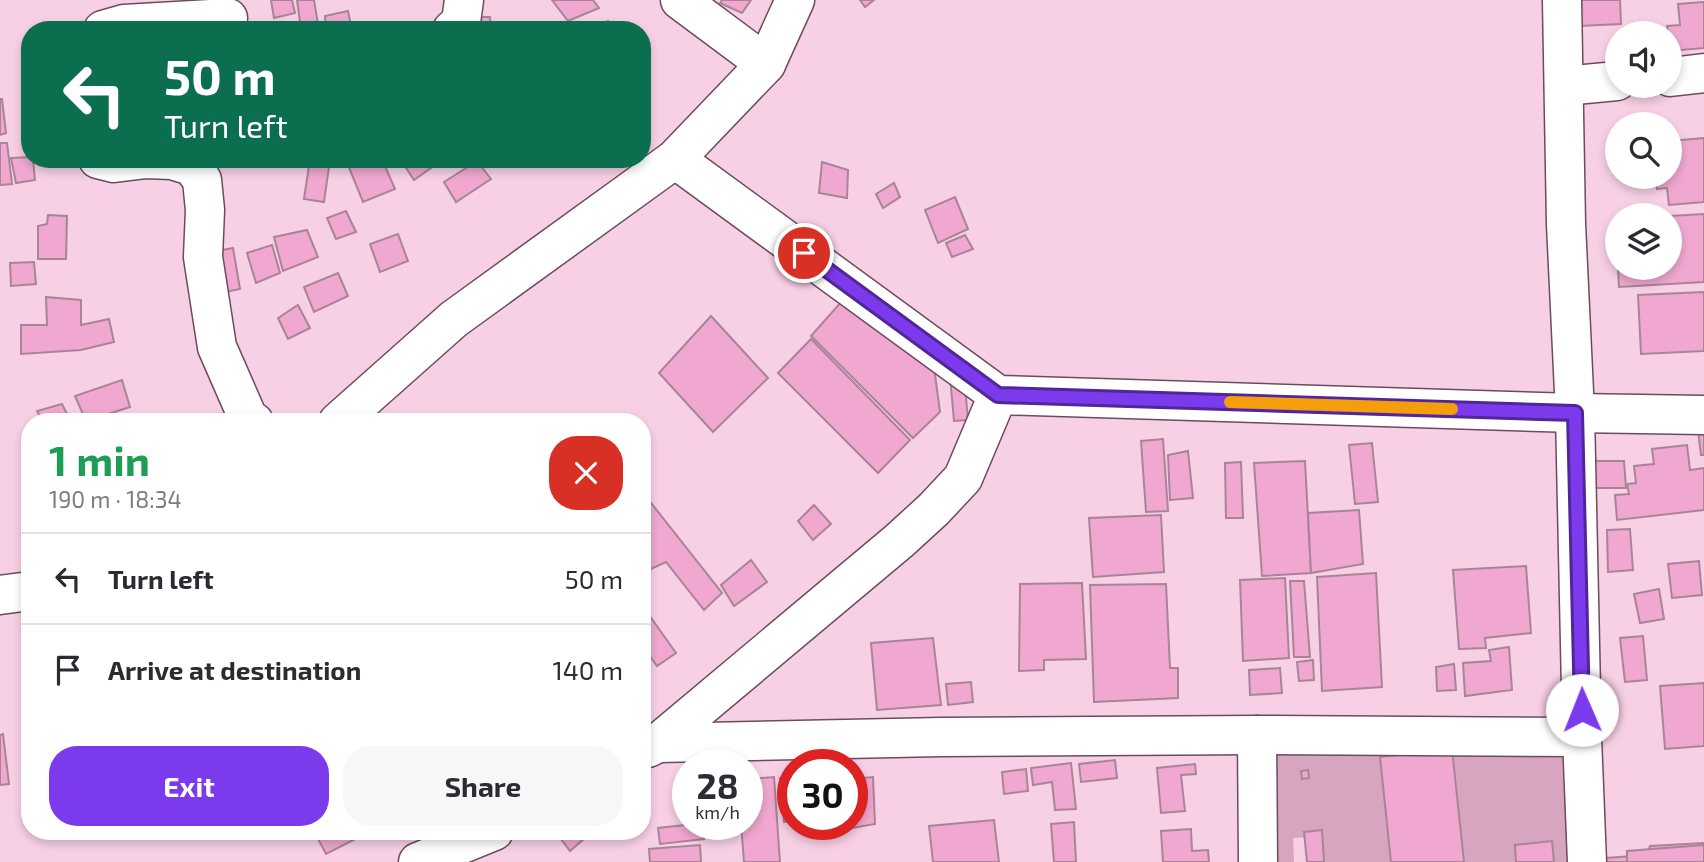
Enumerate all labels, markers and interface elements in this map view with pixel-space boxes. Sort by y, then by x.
map controls [1605,21,1682,280]
button: sound [1605,21,1682,98]
text: 50 m [164,46,276,105]
icon: left [49,49,140,140]
text: Turn left [164,106,288,144]
button: search [1605,112,1682,189]
button: layers [1605,203,1682,280]
pin [774,223,834,283]
icon: arrive [785,234,823,272]
text: 1 min [49,434,150,484]
button: close [549,436,623,510]
text: 190 m · 18:34 [49,485,182,513]
icon: left [49,560,87,598]
text: Turn left [108,563,214,594]
text: 50 m [565,563,623,594]
icon: arrive [49,651,87,689]
text: Arrive at destination [108,654,361,685]
text: 140 m [552,654,623,685]
position arrow [1545,673,1619,747]
button: Exit [49,746,329,826]
button: Share [343,746,623,826]
speed limit sign: 30 [777,749,868,840]
text: 28 [696,764,739,806]
text: km/h [695,801,740,823]

